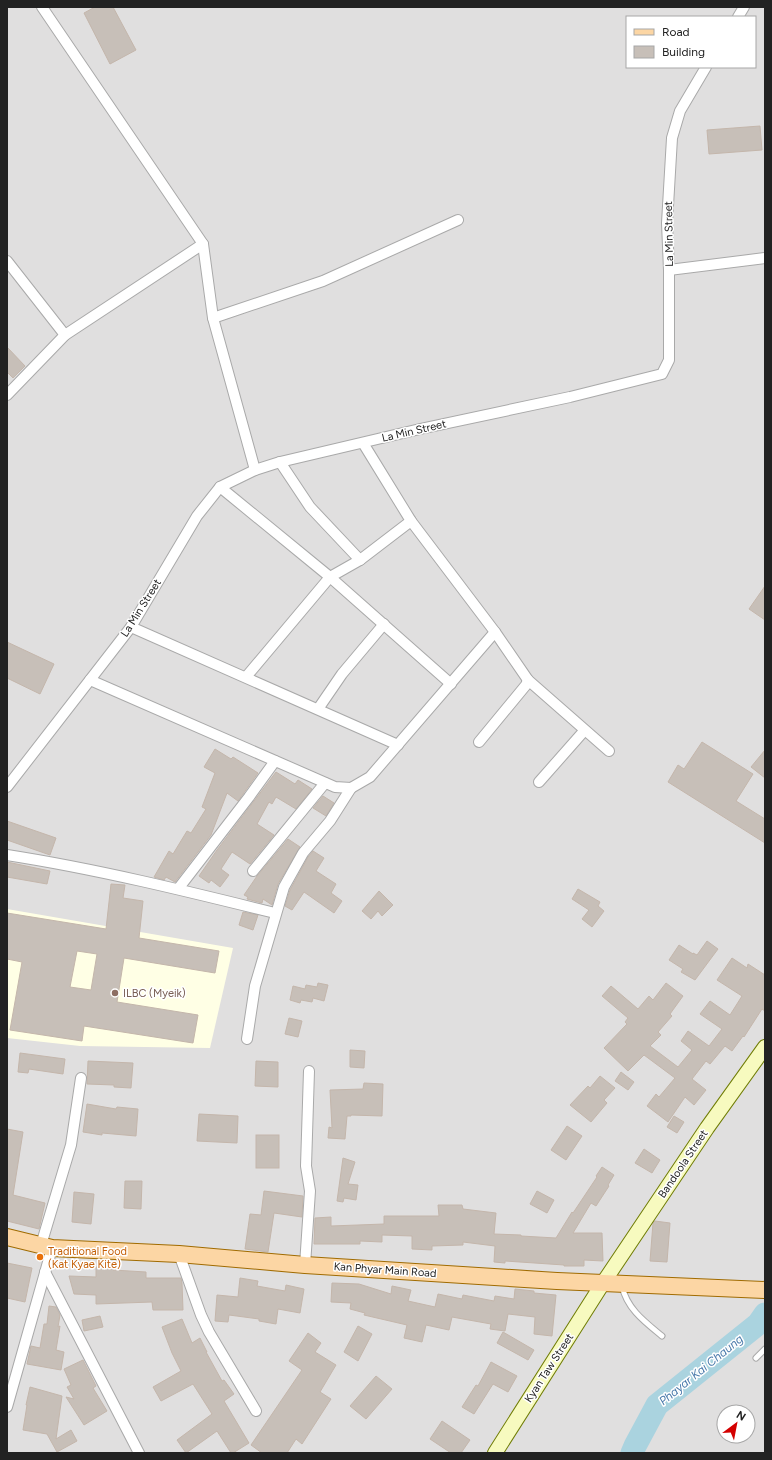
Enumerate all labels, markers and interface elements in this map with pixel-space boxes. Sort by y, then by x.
legend [626,16,756,68]
text: Road [662,25,690,39]
text: Building [662,45,705,59]
street label: La Min Street [662,201,676,267]
street label: La Min Street [381,417,447,445]
street label: La Min Street [118,577,164,639]
place label: ILBC (Myeik) [123,987,186,1000]
marker: ILBC (Myeik) [110,988,120,998]
street label: Bandoola Street [655,1128,711,1200]
place label: Traditional Food (Kat Kyae Kite) [48,1245,127,1271]
marker: Traditional Food (Kat Kyae Kite) [35,1252,45,1262]
street label: Kan Phyar Main Road [333,1260,437,1280]
street label: Kyan Taw Street [522,1331,576,1405]
water label: Phayar Kai Chaung [656,1332,746,1408]
north arrow [716,1404,756,1444]
text: N [734,1408,748,1424]

